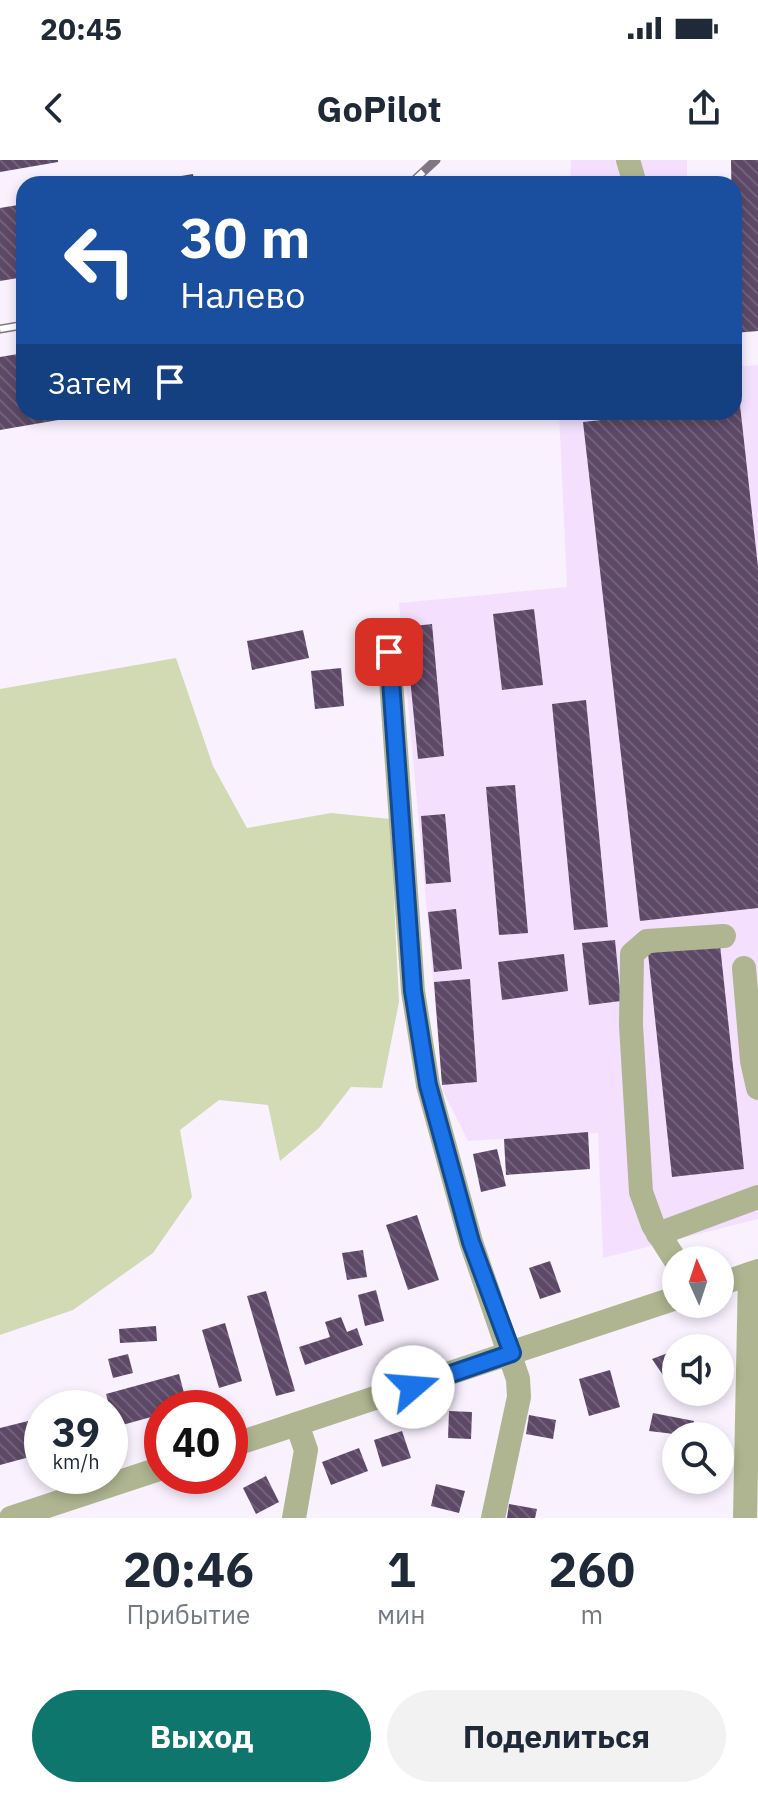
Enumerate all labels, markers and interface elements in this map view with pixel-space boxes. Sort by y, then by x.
text: 20:45 [40,9,122,48]
text: GoPilot [317,85,441,132]
icon: back [32,86,76,130]
icon: share [682,86,726,130]
text: 30 m [180,201,310,273]
icon: left [48,208,152,312]
text: Налево [180,271,305,318]
icon: arrive [148,360,192,404]
text: Затем [48,363,132,402]
pin [355,618,423,686]
icon: arrive [367,630,411,674]
north arrow [662,1246,734,1318]
map controls [662,1246,734,1494]
button: sound [662,1334,734,1406]
position arrow [371,1345,455,1429]
speed limit sign: 40 [144,1390,248,1494]
text: 39 [52,1406,100,1458]
button: search [662,1422,734,1494]
text: km/h [52,1448,100,1475]
text: 20:46 [123,1538,254,1600]
text: 1 [387,1538,416,1600]
text: 260 [549,1538,635,1600]
text: Прибытие [127,1597,250,1631]
text: мин [377,1597,426,1631]
text: m [580,1597,603,1631]
button: Выход [32,1690,371,1782]
button: Поделиться [387,1690,726,1782]

